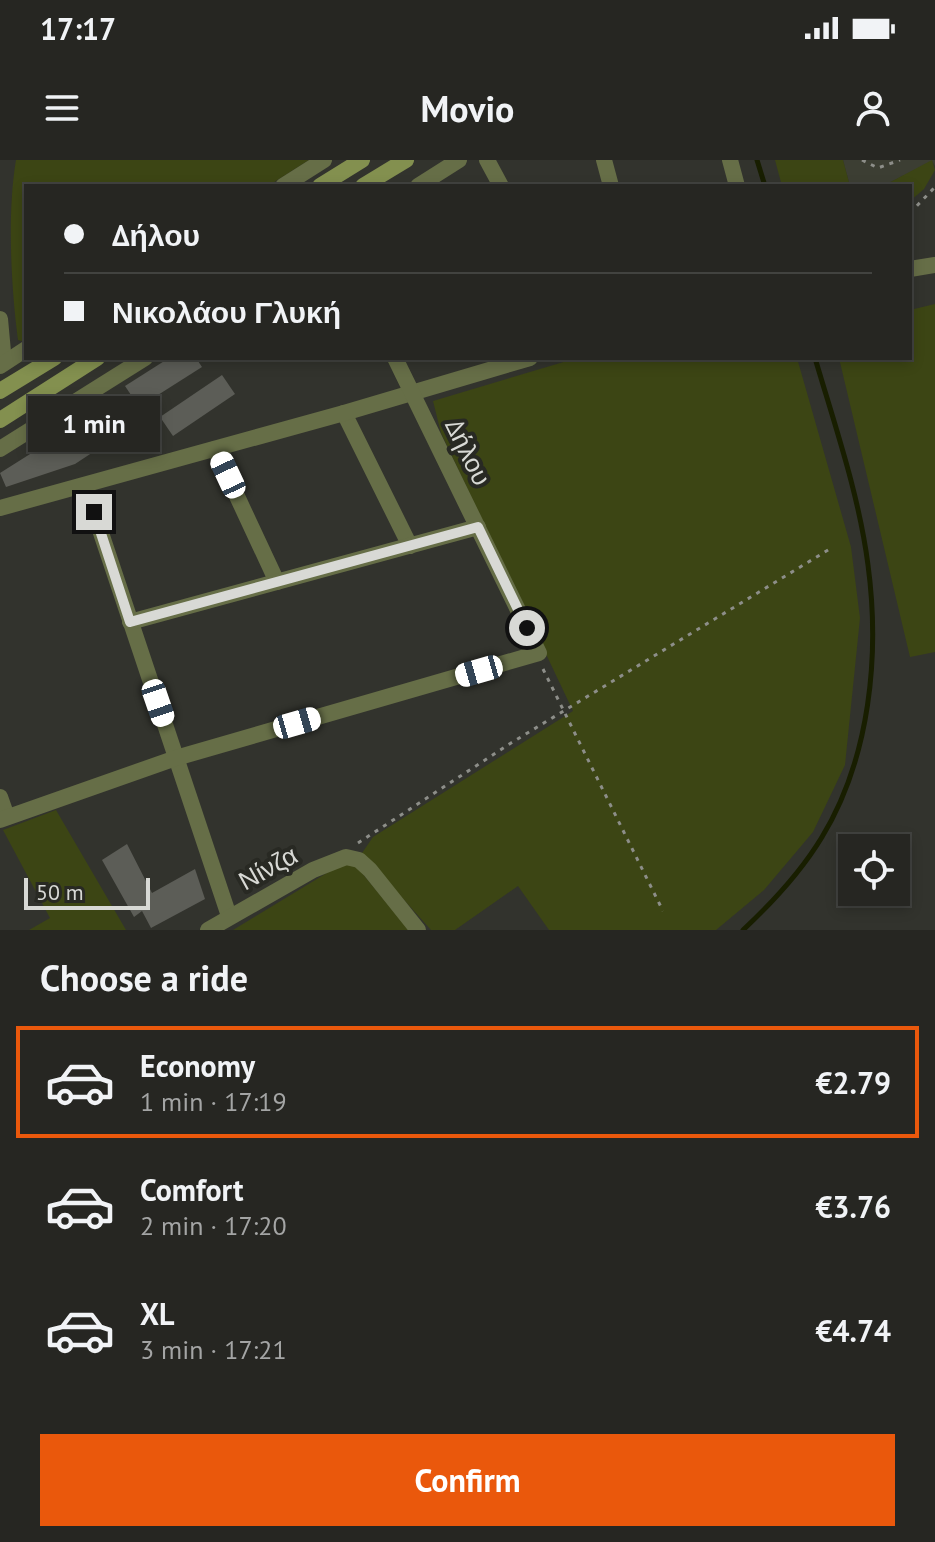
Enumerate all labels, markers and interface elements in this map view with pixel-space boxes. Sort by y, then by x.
text: 17:17 [40,9,116,48]
text: Movio [421,85,514,132]
icon: menu [40,86,84,130]
icon: person [851,86,895,130]
text: Δήλου [112,215,200,254]
text: Νικολάου Γλυκή [112,292,341,331]
callout: 1 min [28,396,160,452]
text: 1 min [62,407,126,440]
street label: Δήλου [438,413,499,491]
car [207,448,249,502]
route end [76,494,112,530]
route start [509,610,545,646]
car [453,653,505,689]
car [139,676,177,730]
car [271,705,323,741]
map controls [838,834,910,906]
button: locate [838,834,910,906]
street label: Νίνζα [233,838,303,897]
scale bar [24,874,150,910]
text: 50 m [36,878,84,906]
text: Choose a ride [40,954,248,1001]
icon: car [44,1046,116,1118]
text: Economy [140,1046,255,1085]
text: €2.79 [816,1063,891,1102]
text: 1 min · 17:19 [140,1085,287,1118]
icon: car [44,1170,116,1242]
text: Comfort [140,1170,243,1209]
text: €3.76 [816,1187,891,1226]
text: 2 min · 17:20 [140,1209,287,1242]
icon: car [44,1294,116,1366]
text: XL [140,1294,174,1333]
text: €4.74 [816,1311,891,1350]
text: 3 min · 17:21 [140,1333,287,1366]
button: Confirm [40,1434,895,1526]

